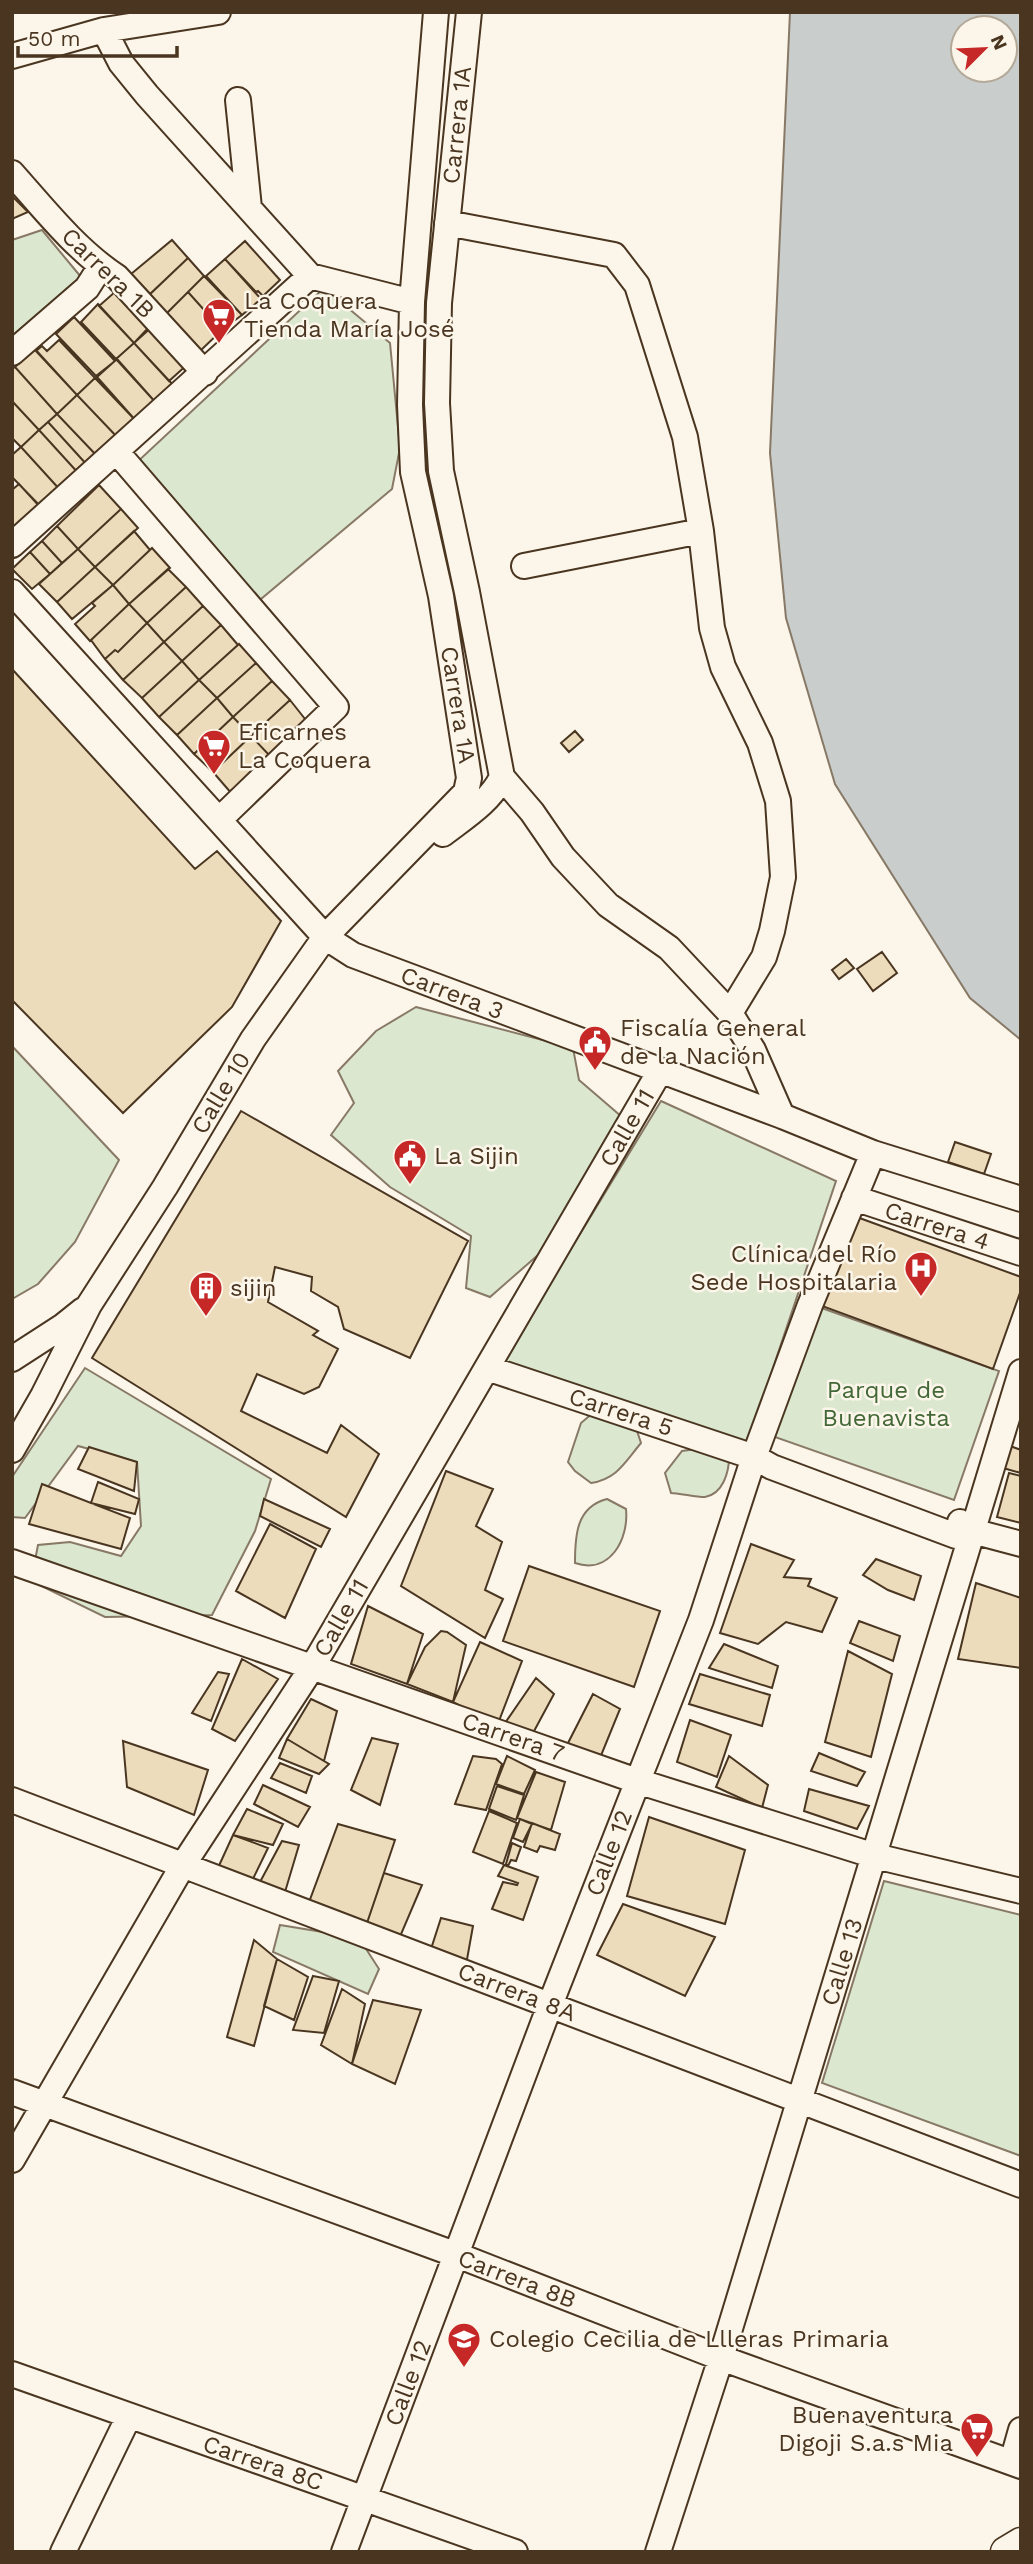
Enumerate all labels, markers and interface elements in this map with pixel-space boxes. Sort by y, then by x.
scale bar [18,14,177,58]
north arrow [949,14,1019,84]
text: 50 m [28,26,80,51]
text: N [986,31,1012,53]
street label: Carrera 1A [437,64,477,185]
street label: Carrera 1B [56,222,160,324]
place label: La Coquera Tienda María José [244,287,455,343]
supermarket icon: La Coquera Tienda María José [200,296,238,345]
street label: Carrera 1A [435,644,481,766]
place label: Eficarnes La Coquera [238,718,371,774]
supermarket icon: Eficarnes La Coquera [195,727,233,776]
street label: Carrera 3 [397,961,507,1025]
place label: Fiscalía General de la Nación [620,1014,807,1070]
public building icon: Fiscalía General de la Nación [576,1023,614,1072]
street label: Calle 10 [186,1047,256,1139]
street label: Calle 11 [594,1084,660,1172]
public building icon: La Sijin [391,1137,429,1186]
place label: La Sijin [434,1142,519,1170]
street label: Carrera 4 [881,1196,993,1256]
place label: Clínica del Río Sede Hospitalaria [690,1240,897,1296]
hospital icon: Clínica del Río Sede Hospitalaria [902,1249,940,1298]
building icon: sijin [187,1269,225,1318]
place label: sijin [230,1274,277,1302]
park label: Parque de Buenavista [822,1376,950,1432]
street label: Carrera 5 [565,1382,677,1442]
street label: Calle 11 [308,1574,374,1662]
street label: Carrera 7 [458,1706,568,1768]
street label: Calle 12 [580,1806,638,1900]
street label: Calle 13 [816,1915,868,2009]
street label: Carrera 8A [454,1957,580,2027]
street label: Carrera 8B [454,2244,580,2314]
school or university icon: Colegio Cecilia de Llleras Primaria [445,2320,483,2369]
place label: Colegio Cecilia de Llleras Primaria [489,2325,889,2353]
street label: Calle 12 [379,2336,437,2430]
place label: Buenaventura Digoji S.a.s Mia [778,2401,953,2457]
supermarket icon: Buenaventura Digoji S.a.s Mia [958,2410,996,2459]
street label: Carrera 8C [199,2429,327,2497]

